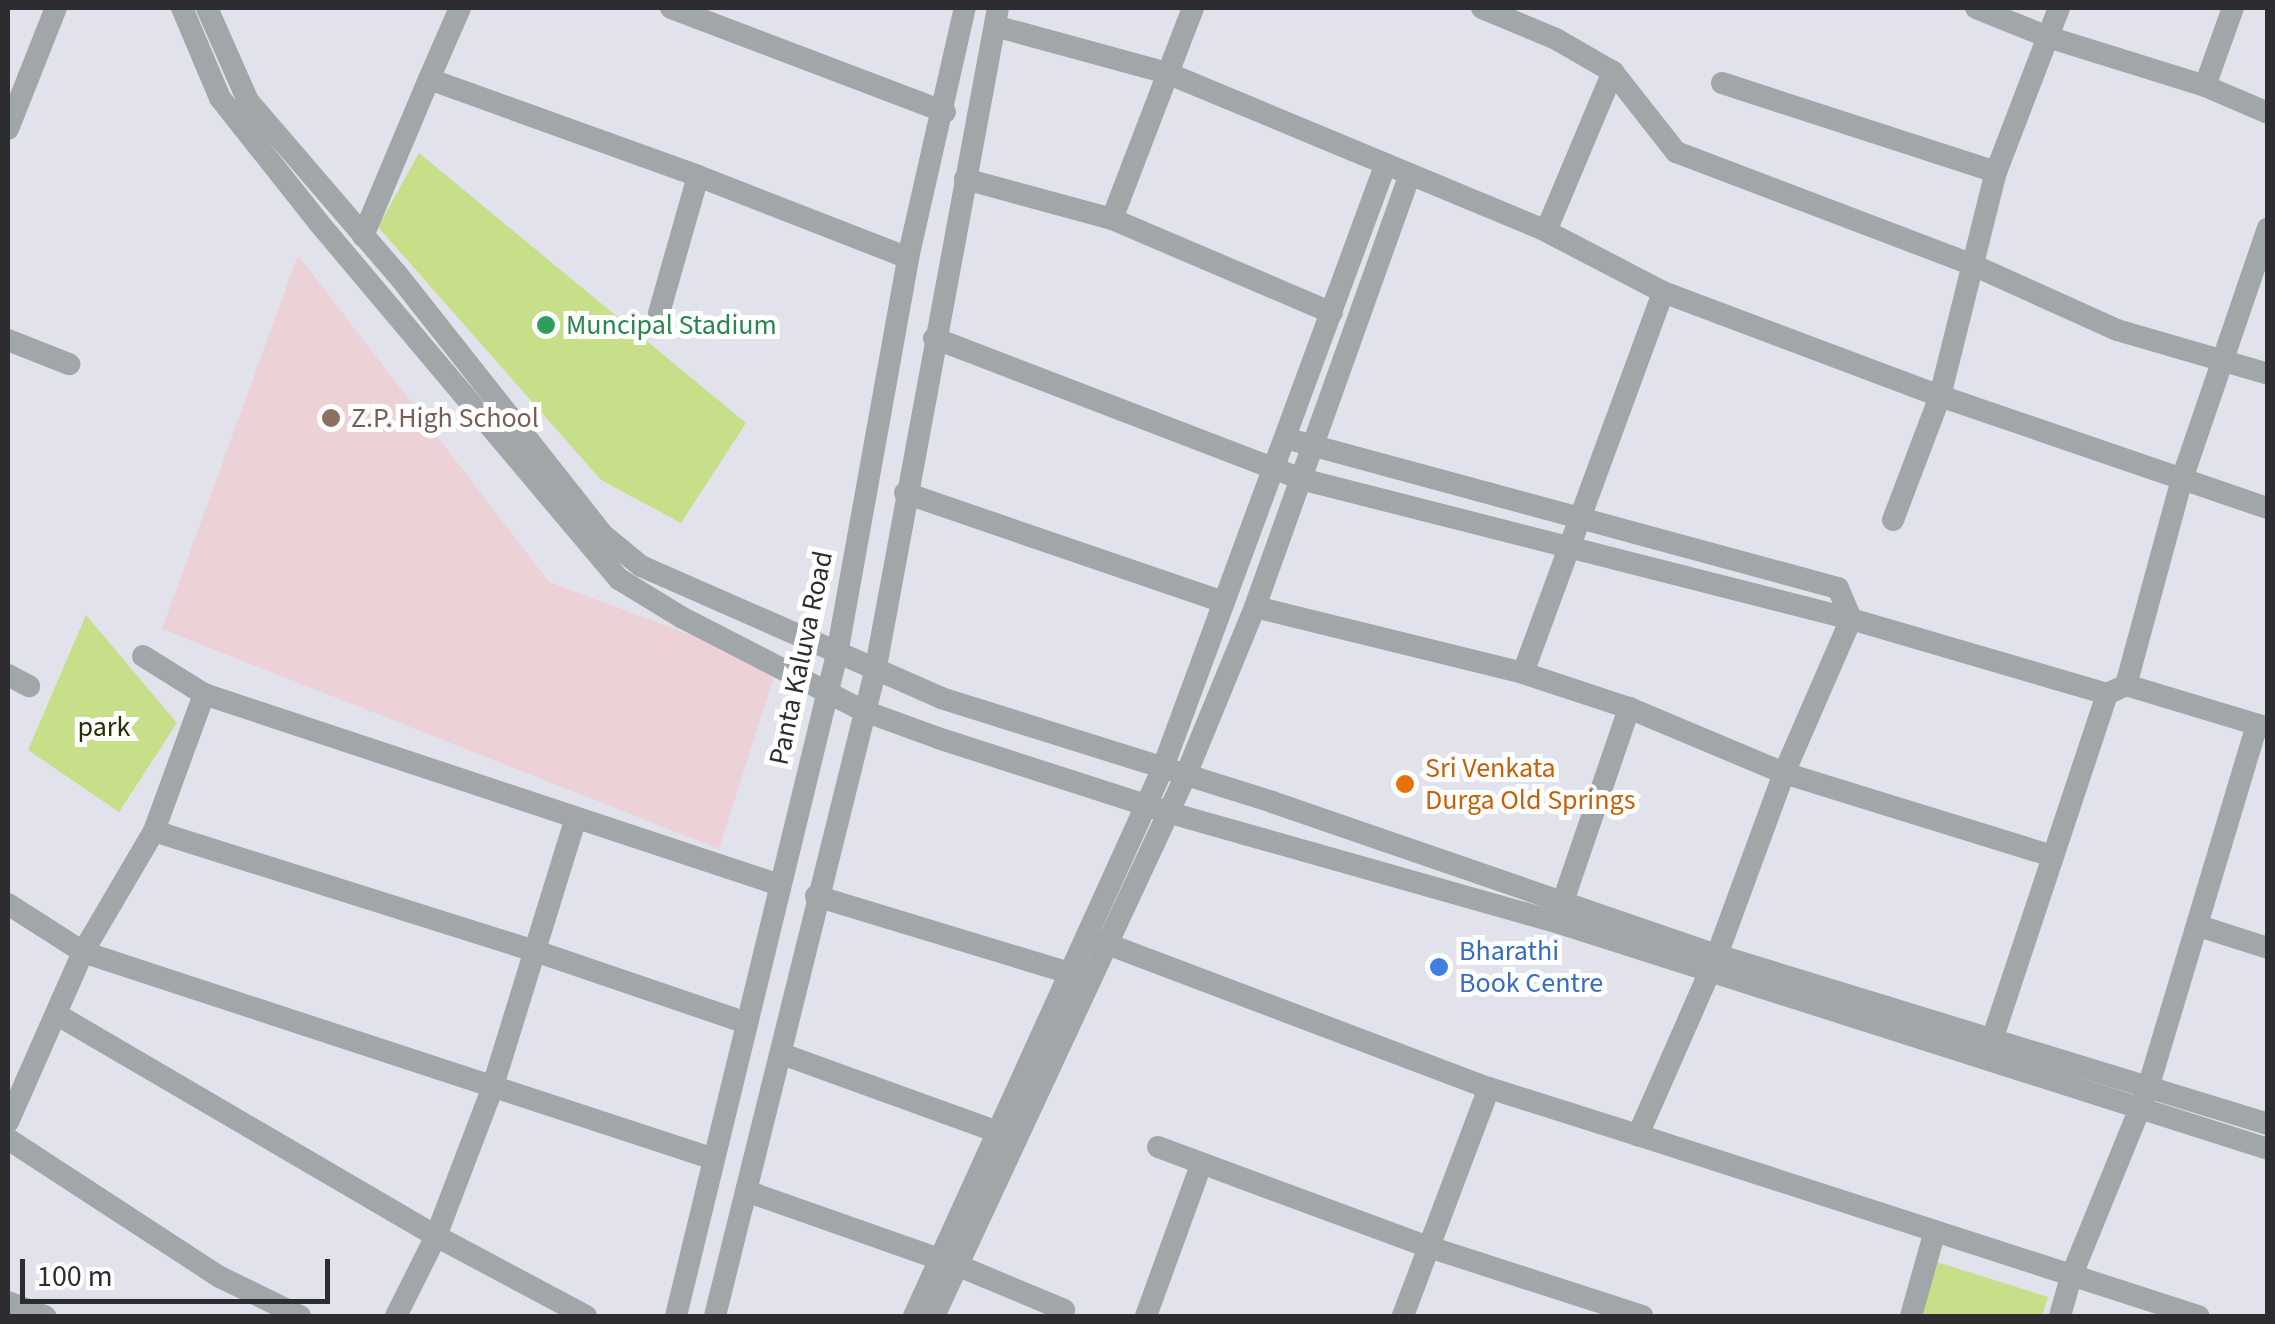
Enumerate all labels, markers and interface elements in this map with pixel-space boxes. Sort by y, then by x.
place label: Muncipal Stadium [566,308,777,342]
marker: Muncipal Stadium [535,314,557,336]
place label: Z.P. High School [351,401,539,435]
marker: Z.P. High School [320,407,342,429]
street label: Panta Kaluva Road [762,548,840,768]
park label: park [78,710,130,744]
place label: Sri Venkata Durga Old Springs [1425,751,1635,817]
marker: Sri Venkata Durga Old Springs [1394,773,1416,795]
place label: Bharathi Book Centre [1459,934,1603,1000]
marker: Bharathi Book Centre [1428,956,1450,978]
scale bar [25,1239,335,1301]
text: 100 m [37,1255,113,1298]

